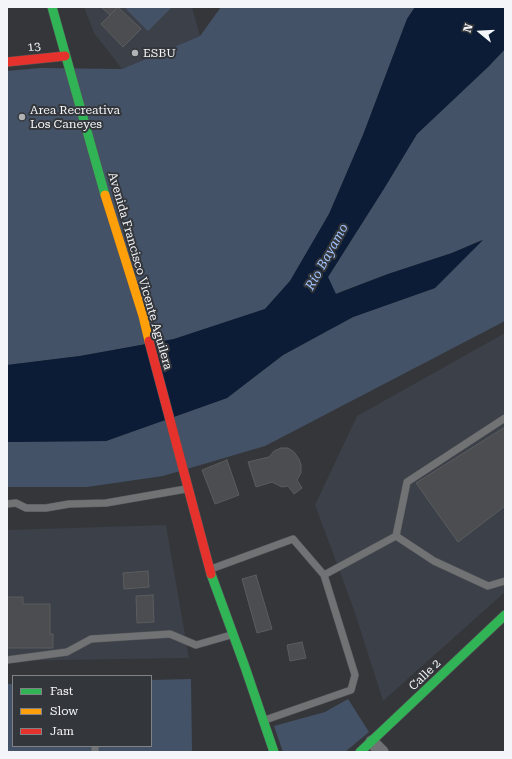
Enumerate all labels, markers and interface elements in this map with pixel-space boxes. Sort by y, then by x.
north arrow [460,12,500,52]
text: N [461,22,476,34]
street label: 13 [26,39,42,55]
place label: ESBU [143,46,176,60]
marker: ESBU [130,48,140,58]
place label: Area Recreativa Los Caneyes [30,103,120,131]
marker: Area Recreativa Los Caneyes [17,112,27,122]
street label: Avenida Francisco Vicente Aguilera [105,170,175,372]
water label: Río Bayamo [302,221,352,293]
street label: Calle 2 [406,656,444,694]
legend [12,675,152,747]
text: Fast [50,684,73,698]
text: Slow [50,704,78,718]
text: Jam [50,724,74,738]

